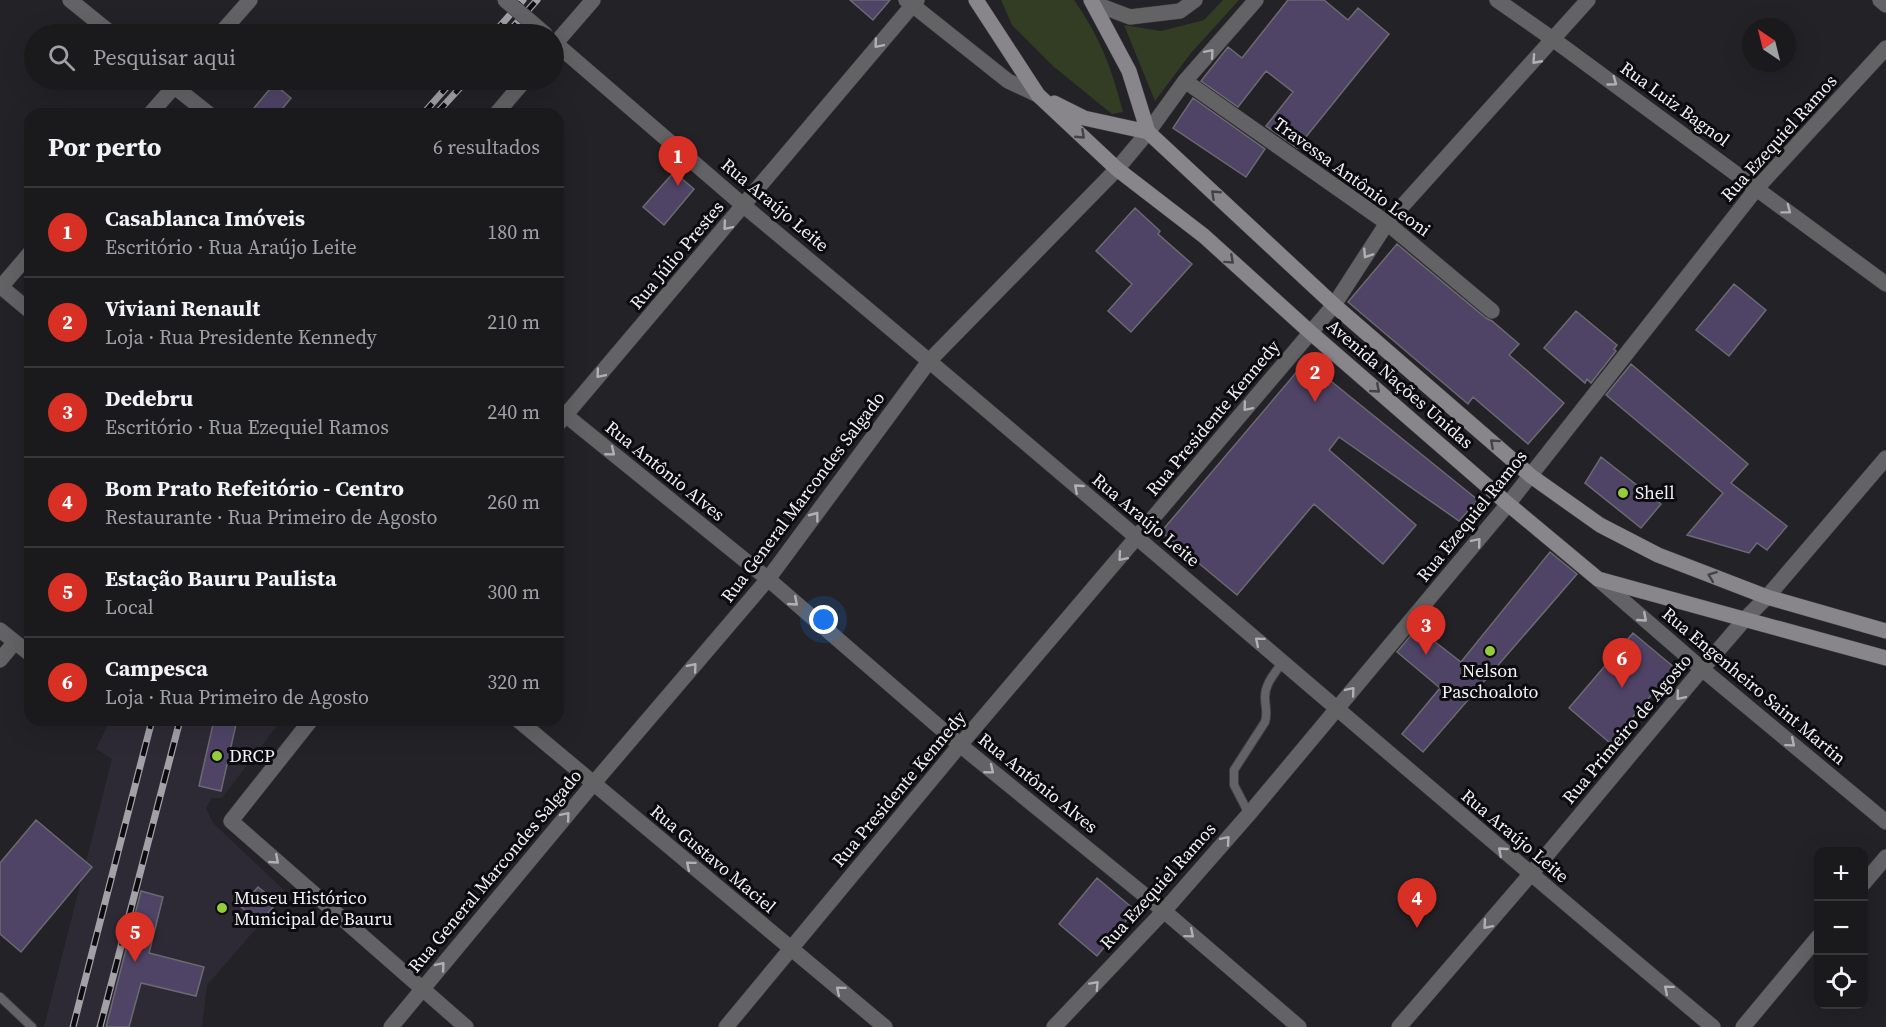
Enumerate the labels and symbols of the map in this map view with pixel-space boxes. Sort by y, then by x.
north arrow [1742,18,1796,72]
one-way arrow [875,37,886,48]
one-way arrow [1203,49,1214,60]
one-way arrow [1532,53,1543,64]
street label: Rua Luiz Bagnol [1616,55,1735,152]
street label: Rua Ezequiel Ramos [1715,69,1842,207]
one-way arrow [1606,75,1617,86]
street label: Travessa Antônio Leoni [1269,111,1436,242]
one-way arrow [1074,128,1084,139]
pin: 1 [658,136,698,186]
street label: Rua Araújo Leite [716,152,835,257]
one-way arrow [1211,190,1221,201]
street label: Rua Júlio Prestes [624,195,730,314]
one-way arrow [1780,203,1791,214]
one-way arrow [723,219,734,230]
one-way arrow [1363,247,1374,258]
one-way arrow [1223,253,1234,264]
street label: Avenida Nações Unidas [1322,313,1479,454]
street label: Rua Presidente Kennedy [1140,334,1286,501]
pin: 2 [1296,352,1334,402]
one-way arrow [596,367,607,378]
one-way arrow [1369,382,1380,393]
street label: Rua General Marcondes Salgado [715,386,890,607]
one-way arrow [1243,400,1254,411]
street label: Rua Antônio Alves [600,415,730,527]
one-way arrow [1490,439,1500,450]
street label: Rua Ezequiel Ramos [1411,444,1533,587]
one-way arrow [604,445,615,456]
street label: Rua Araújo Leite [1087,467,1206,572]
place label: Shell [1635,480,1675,505]
one-way arrow [1074,484,1085,495]
marker: Shell [1616,486,1630,500]
one-way arrow [808,511,819,522]
one-way arrow [1469,538,1480,549]
one-way arrow [1118,550,1129,561]
one-way arrow [1707,571,1718,583]
one-way arrow [787,595,798,606]
street label: Rua Engenheiro Saint Martin [1657,601,1852,770]
your location [809,605,838,634]
pin: 3 [1406,606,1446,655]
one-way arrow [1636,610,1647,621]
one-way arrow [1255,637,1266,648]
pin: 6 [1602,638,1642,688]
marker: Nelson Paschoaloto [1483,644,1497,658]
street label: Rua Primeiro de Agosto [1556,648,1697,809]
place label: Nelson Paschoaloto [1442,658,1539,704]
one-way arrow [685,663,696,674]
one-way arrow [1344,687,1355,698]
one-way arrow [1676,689,1687,700]
street label: Rua Presidente Kennedy [826,705,972,872]
street label: Rua Antônio Alves [973,727,1103,839]
one-way arrow [1785,736,1796,747]
place label: DRCP [229,743,275,768]
marker: DRCP [210,749,224,763]
one-way arrow [983,763,994,774]
street label: Rua General Marcondes Salgado [402,764,587,978]
street label: Rua Araújo Leite [1456,783,1575,888]
street label: Rua Gustavo Maciel [645,799,781,919]
one-way arrow [559,812,570,823]
street label: Rua Ezequiel Ramos [1094,817,1221,955]
one-way arrow [1219,837,1230,847]
one-way arrow [1498,847,1509,858]
one-way arrow [268,853,278,864]
one-way arrow [686,861,697,872]
pin: 4 [1398,878,1436,928]
place label: Museu Histórico Municipal de Bauru [234,885,392,931]
marker: Museu Histórico Municipal de Bauru [215,901,229,915]
pin: 5 [116,912,154,962]
one-way arrow [1483,918,1494,929]
one-way arrow [1183,926,1194,937]
one-way arrow [434,962,445,973]
one-way arrow [1087,981,1098,992]
one-way arrow [836,986,847,997]
one-way arrow [1664,986,1675,997]

